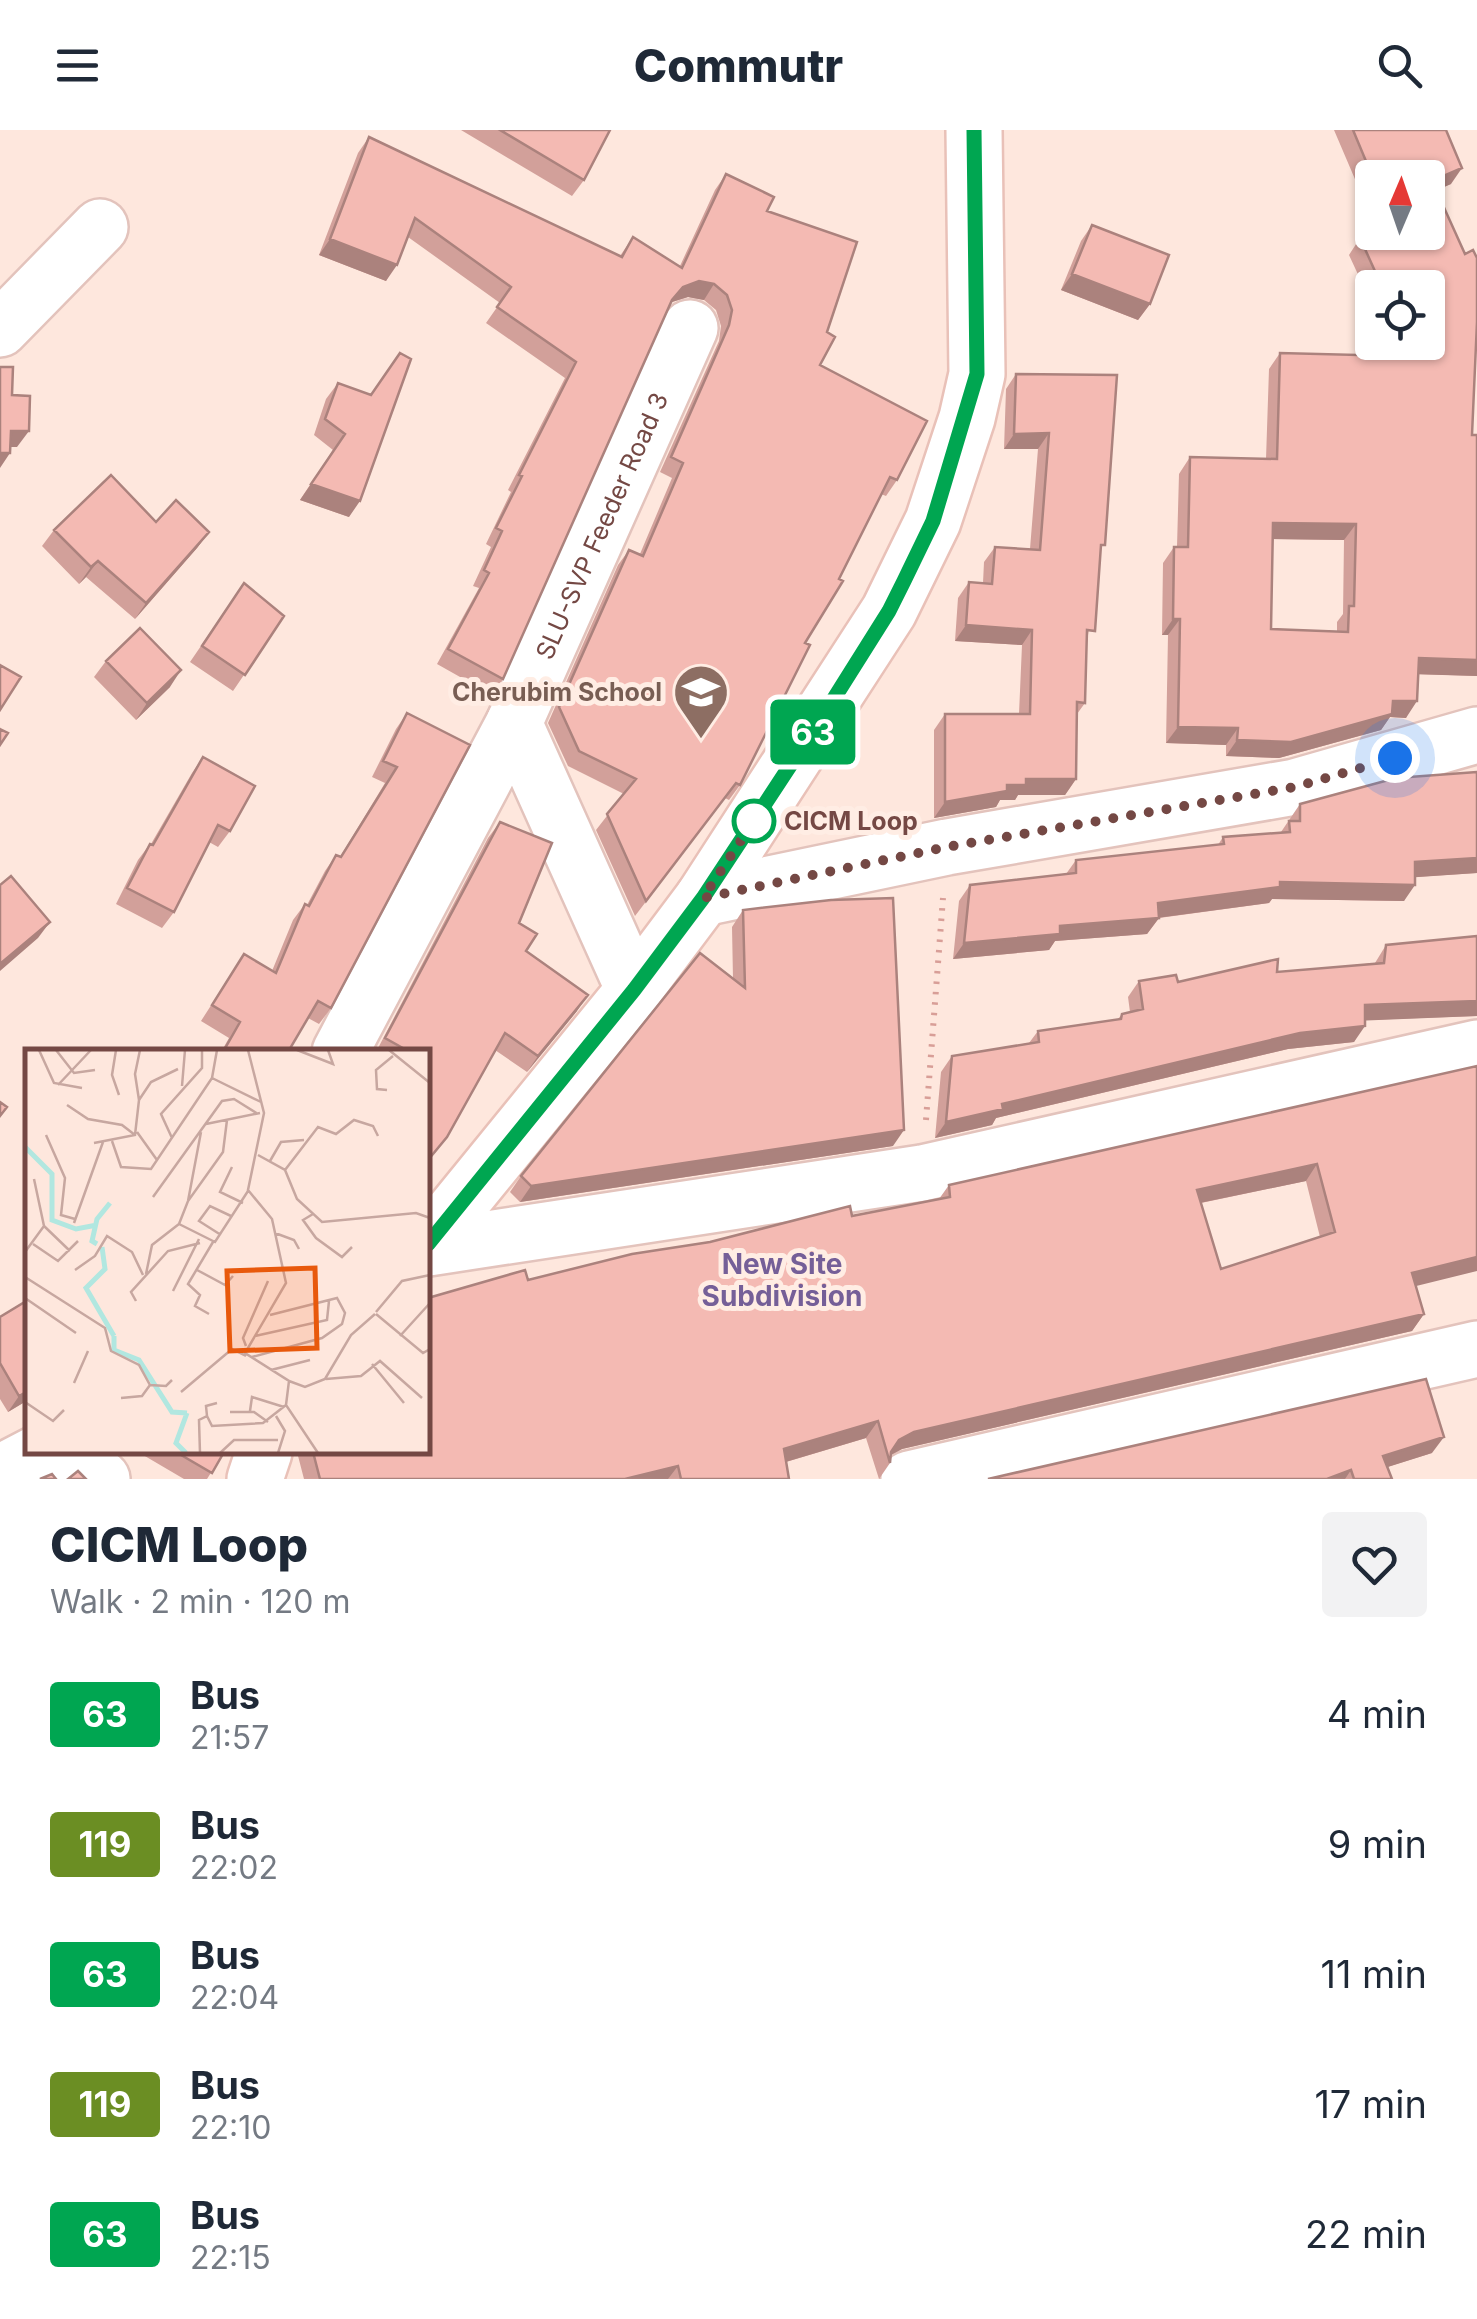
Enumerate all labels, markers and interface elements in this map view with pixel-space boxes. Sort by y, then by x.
icon: menu [50,38,105,93]
text: Commutr [634,38,843,93]
icon: search [1372,38,1427,93]
north arrow [1355,160,1445,250]
map controls [1355,160,1445,360]
button: locate [1355,270,1445,360]
street label: SLU-SVP Feeder Road 3 [529,388,674,664]
school or university icon: Cherubim School [671,662,731,741]
place label: Cherubim School [452,677,662,707]
line badge: 63 [768,700,858,764]
text: 63 [790,711,836,753]
your location [1370,733,1420,783]
marker: CICM Loop [733,800,775,842]
place label: CICM Loop [784,806,918,836]
inset map [25,1049,430,1454]
district label: New Site Subdivision [702,1247,862,1313]
button: heart [1322,1512,1427,1617]
text: CICM Loop [50,1515,308,1574]
text: Walk · 2 min · 120 m [50,1582,351,1621]
text: Bus [190,1672,260,1718]
text: 4 min [1327,1691,1427,1737]
text: 63 [82,1693,128,1735]
text: 21:57 [190,1718,269,1757]
text: Bus [190,1802,260,1848]
text: 9 min [1328,1821,1427,1867]
text: 119 [79,1823,131,1865]
text: 22:02 [190,1848,278,1887]
text: Bus [190,1932,260,1978]
text: 11 min [1320,1951,1427,1997]
text: 63 [82,1953,128,1995]
text: 22:04 [190,1978,279,2017]
text: Bus [190,2062,260,2108]
text: 17 min [1314,2081,1427,2127]
text: 119 [79,2083,131,2125]
text: 22:10 [190,2108,271,2147]
text: Bus [190,2192,260,2238]
text: 22 min [1305,2211,1427,2257]
text: 63 [82,2213,128,2255]
text: 22:15 [190,2238,271,2277]

